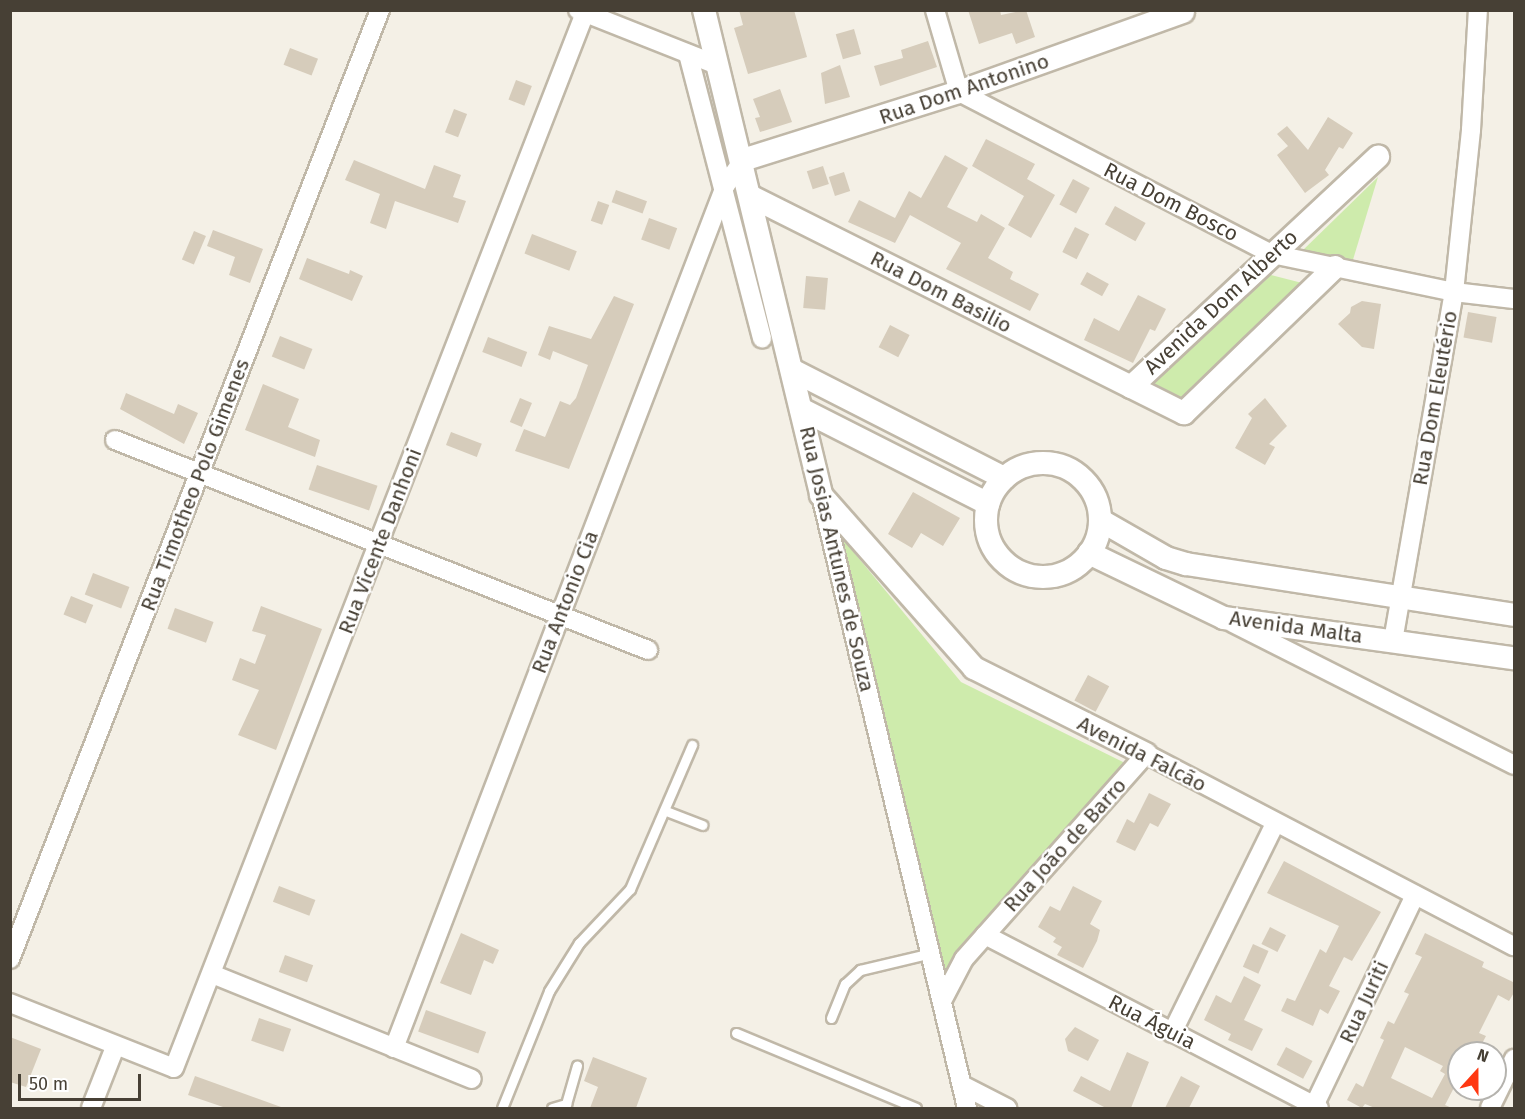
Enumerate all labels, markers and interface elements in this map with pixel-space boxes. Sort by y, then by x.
street label: Rua Dom Antonino [876,48,1052,130]
street label: Rua Dom Bosco [1099,157,1243,247]
street label: Avenida Dom Alberto [1139,224,1303,380]
street label: Rua Dom Basilio [866,246,1016,338]
street label: Rua Dom Eleutério [1407,309,1463,487]
street label: Rua Timotheo Polo Gimenes [135,355,255,615]
street label: Rua Josias Antunes de Souza [794,424,880,694]
street label: Rua Vicente Danhoni [333,445,427,637]
street label: Rua Antonio Cia [526,527,604,677]
street label: Avenida Malta [1228,605,1364,649]
street label: Avenida Falcão [1073,711,1211,797]
street label: Rua João de Barro [998,773,1132,917]
street label: Rua Juriti [1334,957,1394,1047]
street label: Rua Águia [1104,989,1200,1055]
north arrow [1447,1041,1507,1101]
text: N [1475,1045,1491,1066]
scale bar [21,1062,144,1100]
text: 50 m [29,1073,68,1095]

